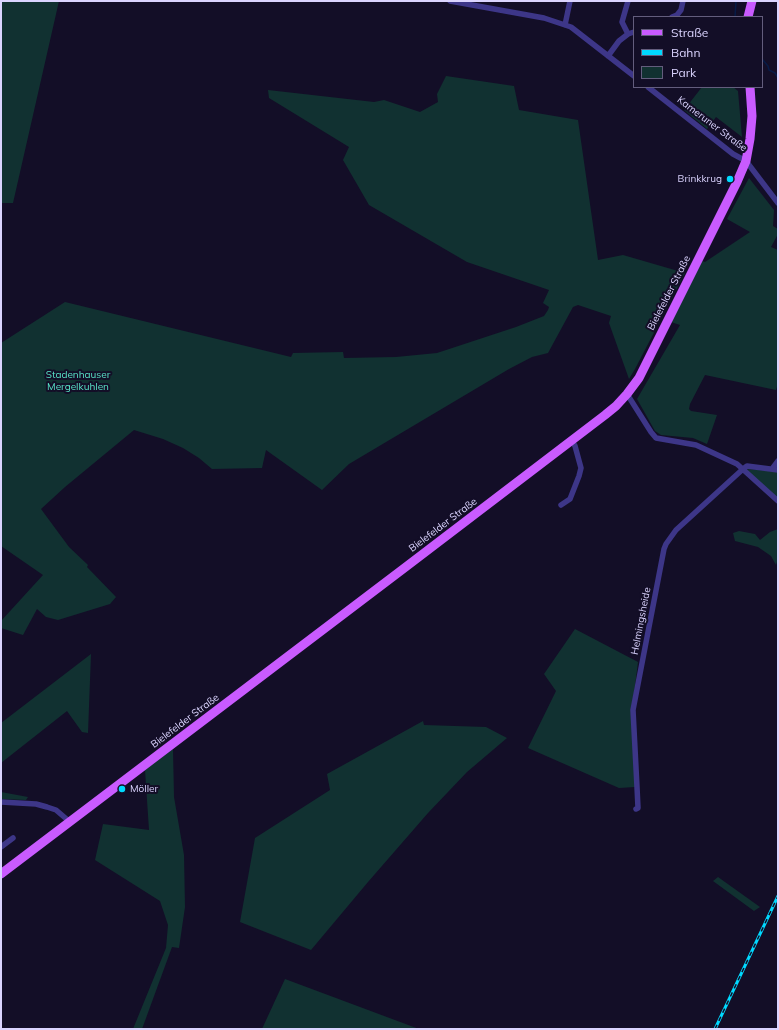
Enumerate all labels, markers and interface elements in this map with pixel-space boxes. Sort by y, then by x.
legend [633,16,763,88]
text: Straße [671,25,708,40]
text: Bahn [671,45,700,60]
text: Park [671,65,696,80]
street label: Kameruner Straße [675,94,749,154]
place label: Brinkkrug [678,173,722,185]
marker: Brinkkrug [725,174,735,184]
street label: Bielefelder Straße [645,254,693,332]
park label: Stadenhauser Mergelkuhlen [46,369,110,392]
street label: Bielefelder Straße [407,495,479,555]
street label: Helmingsheide [629,586,653,656]
street label: Bielefelder Straße [149,691,221,751]
place label: Möller [130,783,158,795]
marker: Möller [117,784,127,794]

